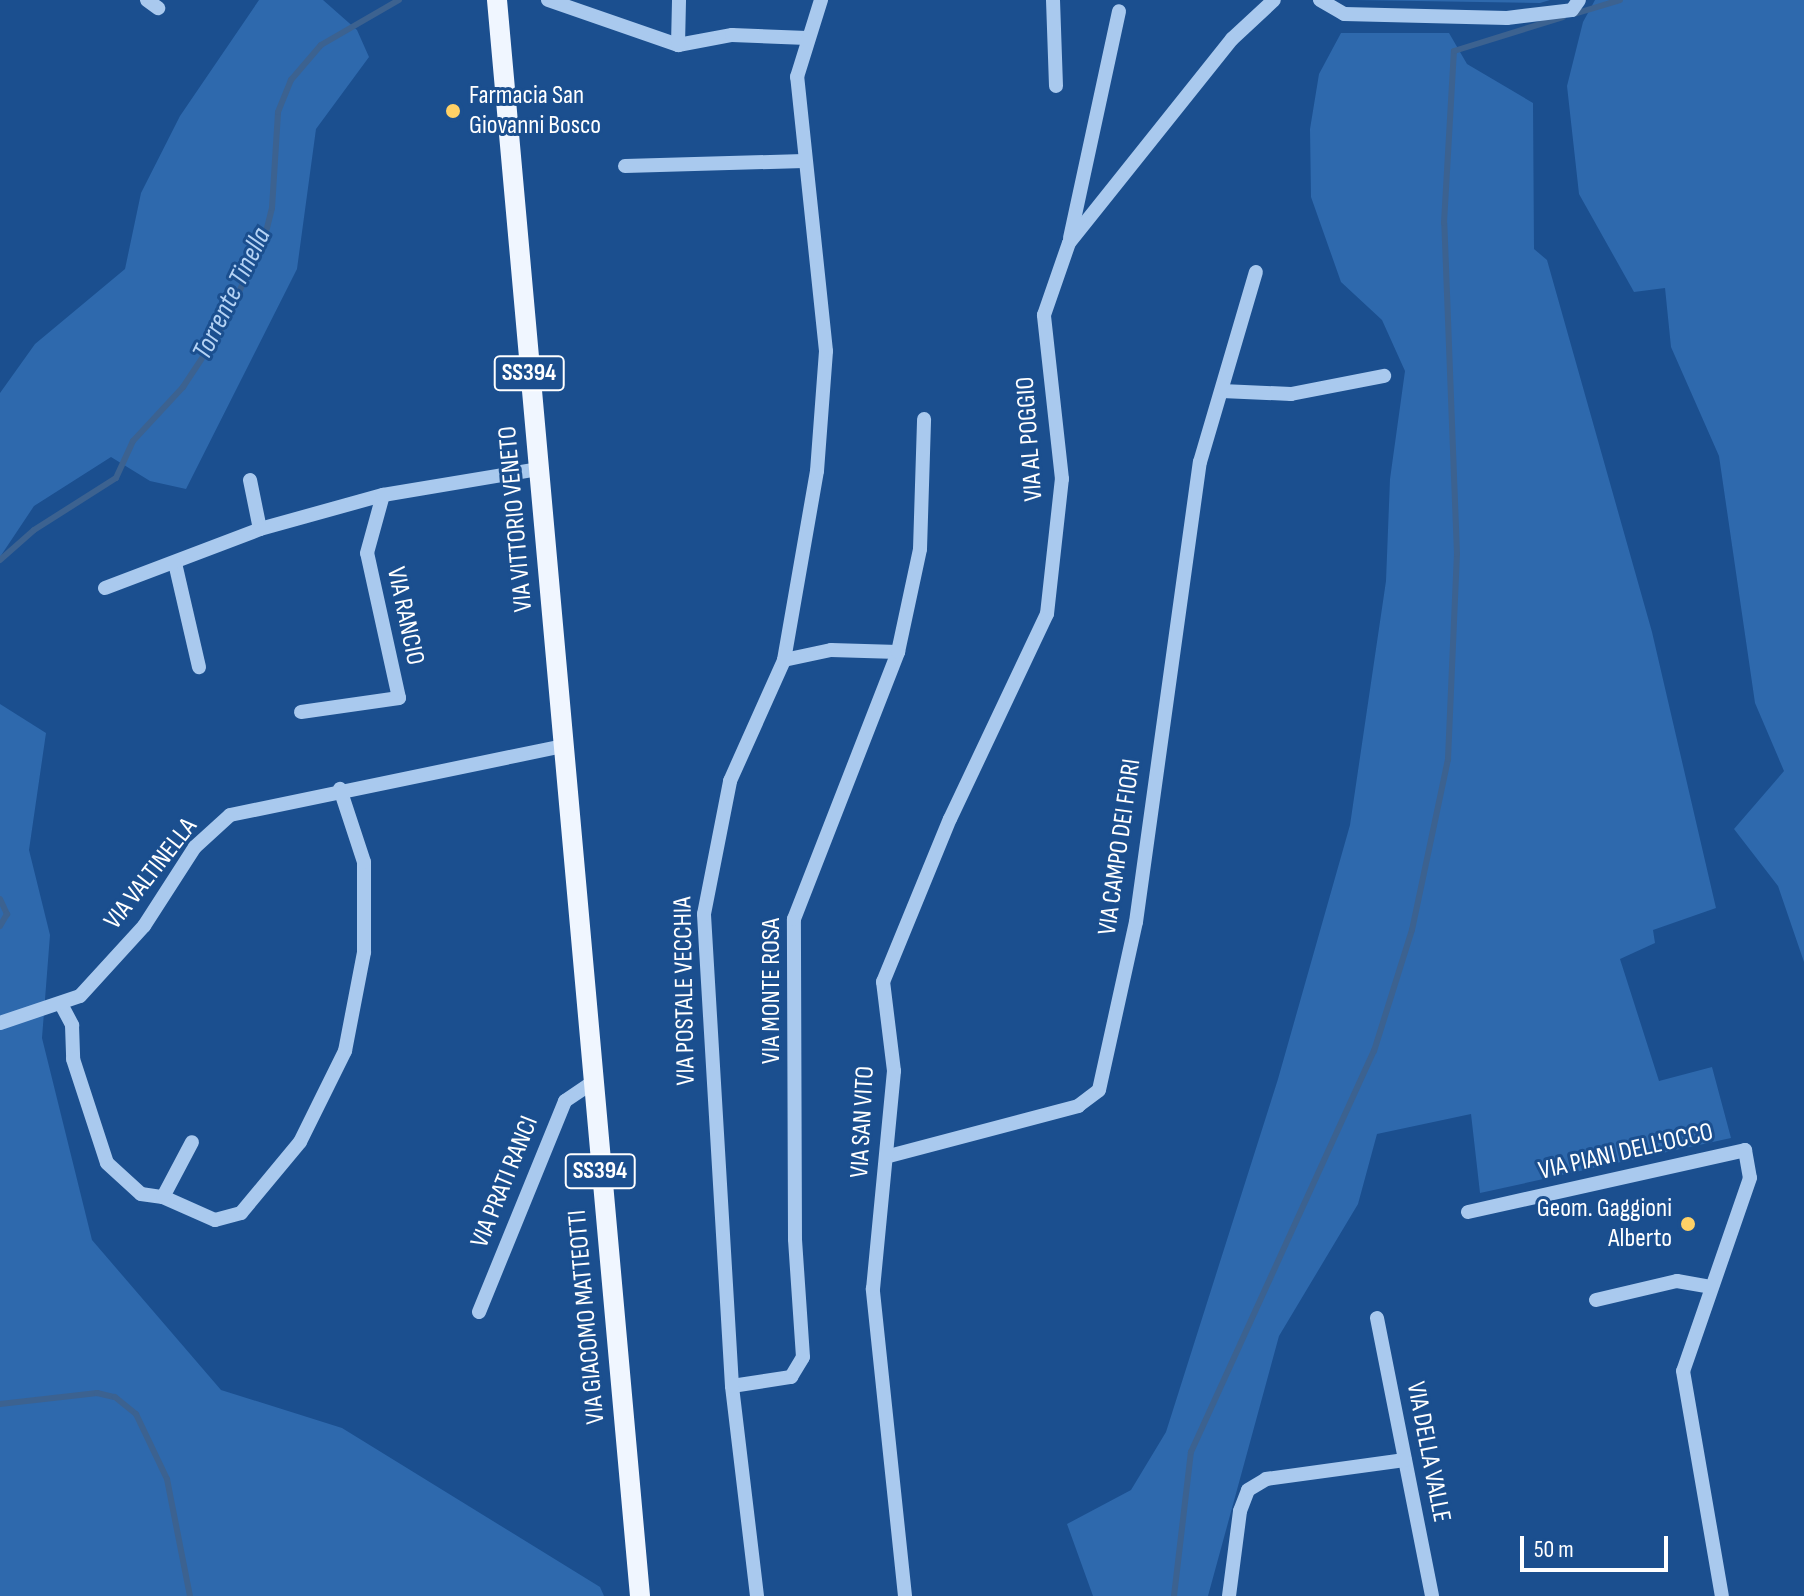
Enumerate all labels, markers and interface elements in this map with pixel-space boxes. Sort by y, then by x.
place label: Farmacia San Giovanni Bosco [469,80,601,142]
marker: Farmacia San Giovanni Bosco [444,102,462,120]
water label: Torrente Tinella [186,223,278,365]
road number: SS394 [493,353,565,393]
street label: VIA AL POGGIO [1010,376,1050,502]
street label: VIA VITTORIO VENETO [492,425,540,613]
street label: VIA RANCIO [379,564,431,668]
street label: VIA CAMPO DEI FIORI [1092,757,1148,937]
street label: VIA VALTINELLA [98,812,204,936]
street label: VIA POSTALE VECCHIA [668,896,702,1086]
street label: VIA MONTE ROSA [756,918,788,1064]
street label: VIA SAN VITO [844,1065,882,1179]
street label: VIA PRATI RANCI [464,1112,546,1252]
street label: VIA PIANI DELL'OCCO [1536,1117,1716,1187]
road number: SS394 [564,1151,636,1191]
place label: Geom. Gaggioni Alberto [1537,1193,1672,1254]
street label: VIA GIACOMO MATTEOTTI [562,1209,612,1425]
marker: Geom. Gaggioni Alberto [1679,1215,1697,1233]
street label: VIA DELLA VALLE [1399,1379,1457,1525]
scale bar [1524,1520,1672,1570]
text: 50 m [1534,1535,1574,1564]

